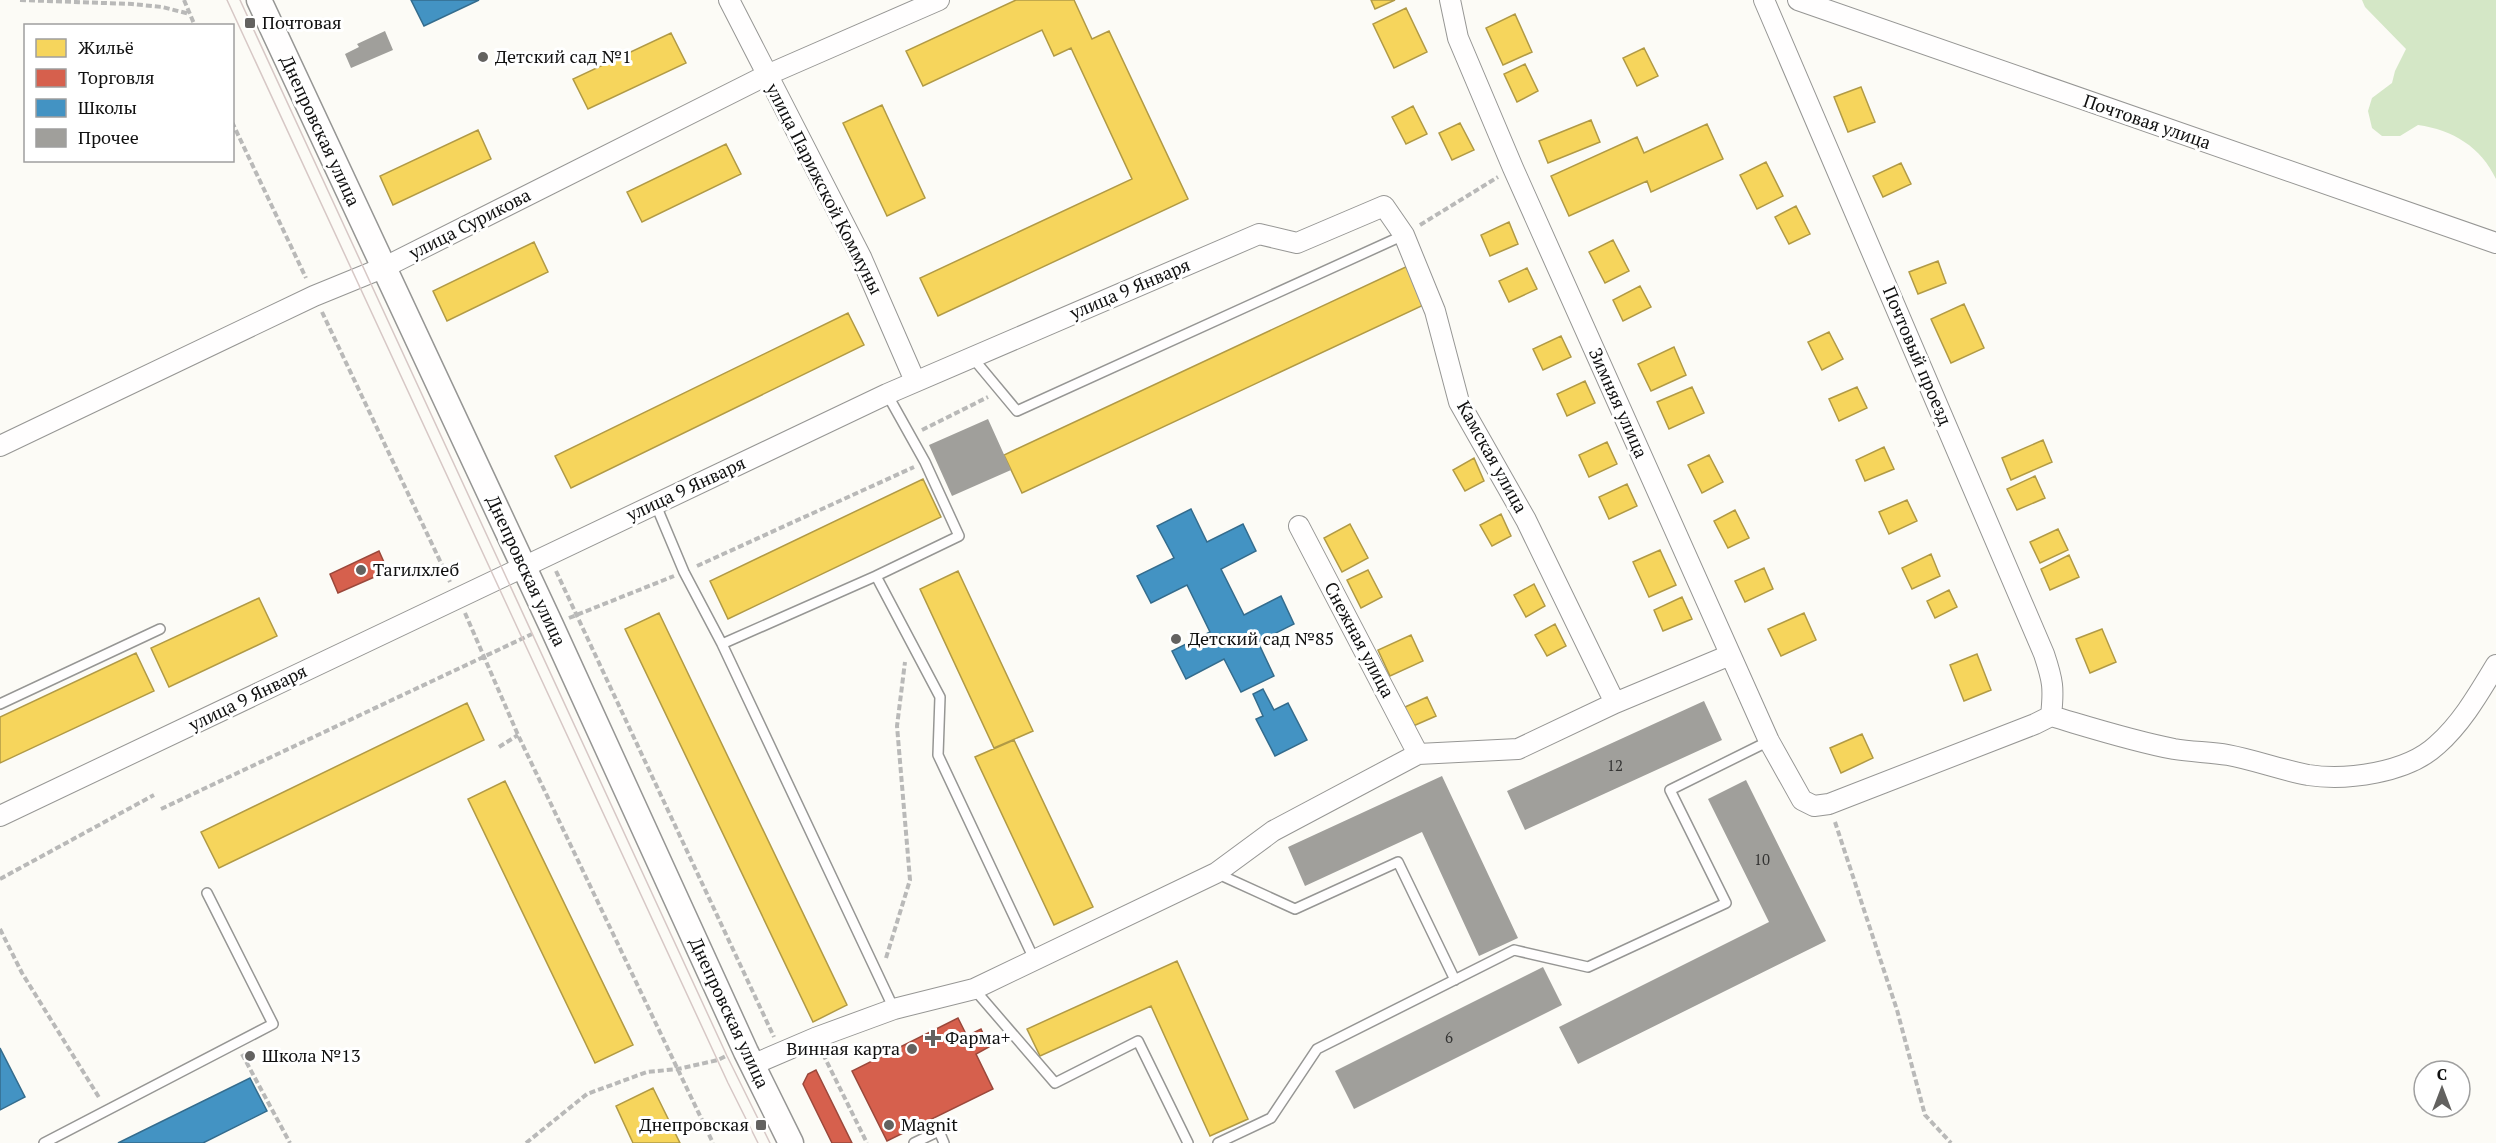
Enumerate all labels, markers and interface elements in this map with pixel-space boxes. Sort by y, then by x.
place label: Почтовая [262,10,342,34]
marker: Почтовая [243,16,257,30]
legend [24,24,234,162]
text: Жильё [78,35,134,59]
place label: Детский сад №1 [495,44,632,68]
marker: Детский сад №1 [476,50,490,64]
street label: Днепровская улица [275,51,366,210]
text: Торговля [78,65,155,89]
street label: улица Парижской Коммуны [761,78,889,298]
street label: Почтовая улица [2080,88,2214,154]
text: Школы [78,95,137,119]
text: Прочее [78,125,139,149]
street label: улица Сурикова [404,182,534,265]
street label: улица 9 Января [1065,252,1193,325]
street label: Почтовый проезд [1878,282,1958,429]
street label: Зимняя улица [1584,344,1654,462]
street label: Камская улица [1452,396,1534,517]
street label: улица 9 Января [621,450,749,527]
street label: Днепровская улица [481,491,572,650]
place label: Тагилхлеб [373,557,459,581]
marker: Тагилхлеб [354,563,368,577]
street label: Снежная улица [1319,577,1401,702]
place label: Детский сад №85 [1188,626,1334,650]
marker: Детский сад №85 [1169,632,1183,646]
street label: улица 9 Января [184,658,311,737]
house number: 12 [1607,755,1623,775]
house number: 10 [1754,849,1770,869]
street label: Днепровская улица [684,933,775,1092]
place label: Фарма+ [945,1025,1010,1049]
house number: 6 [1445,1027,1453,1047]
marker: Фарма+ [926,1031,940,1045]
place label: Винная карта [786,1036,900,1060]
marker: Винная карта [905,1042,919,1056]
place label: Школа №13 [262,1043,361,1067]
marker: Школа №13 [243,1049,257,1063]
north arrow [2412,1059,2472,1119]
text: С [2437,1063,2447,1085]
place label: Днепровская [639,1112,749,1136]
place label: Magnit [901,1112,958,1136]
marker: Днепровская [754,1118,768,1132]
marker: Magnit [882,1118,896,1132]

